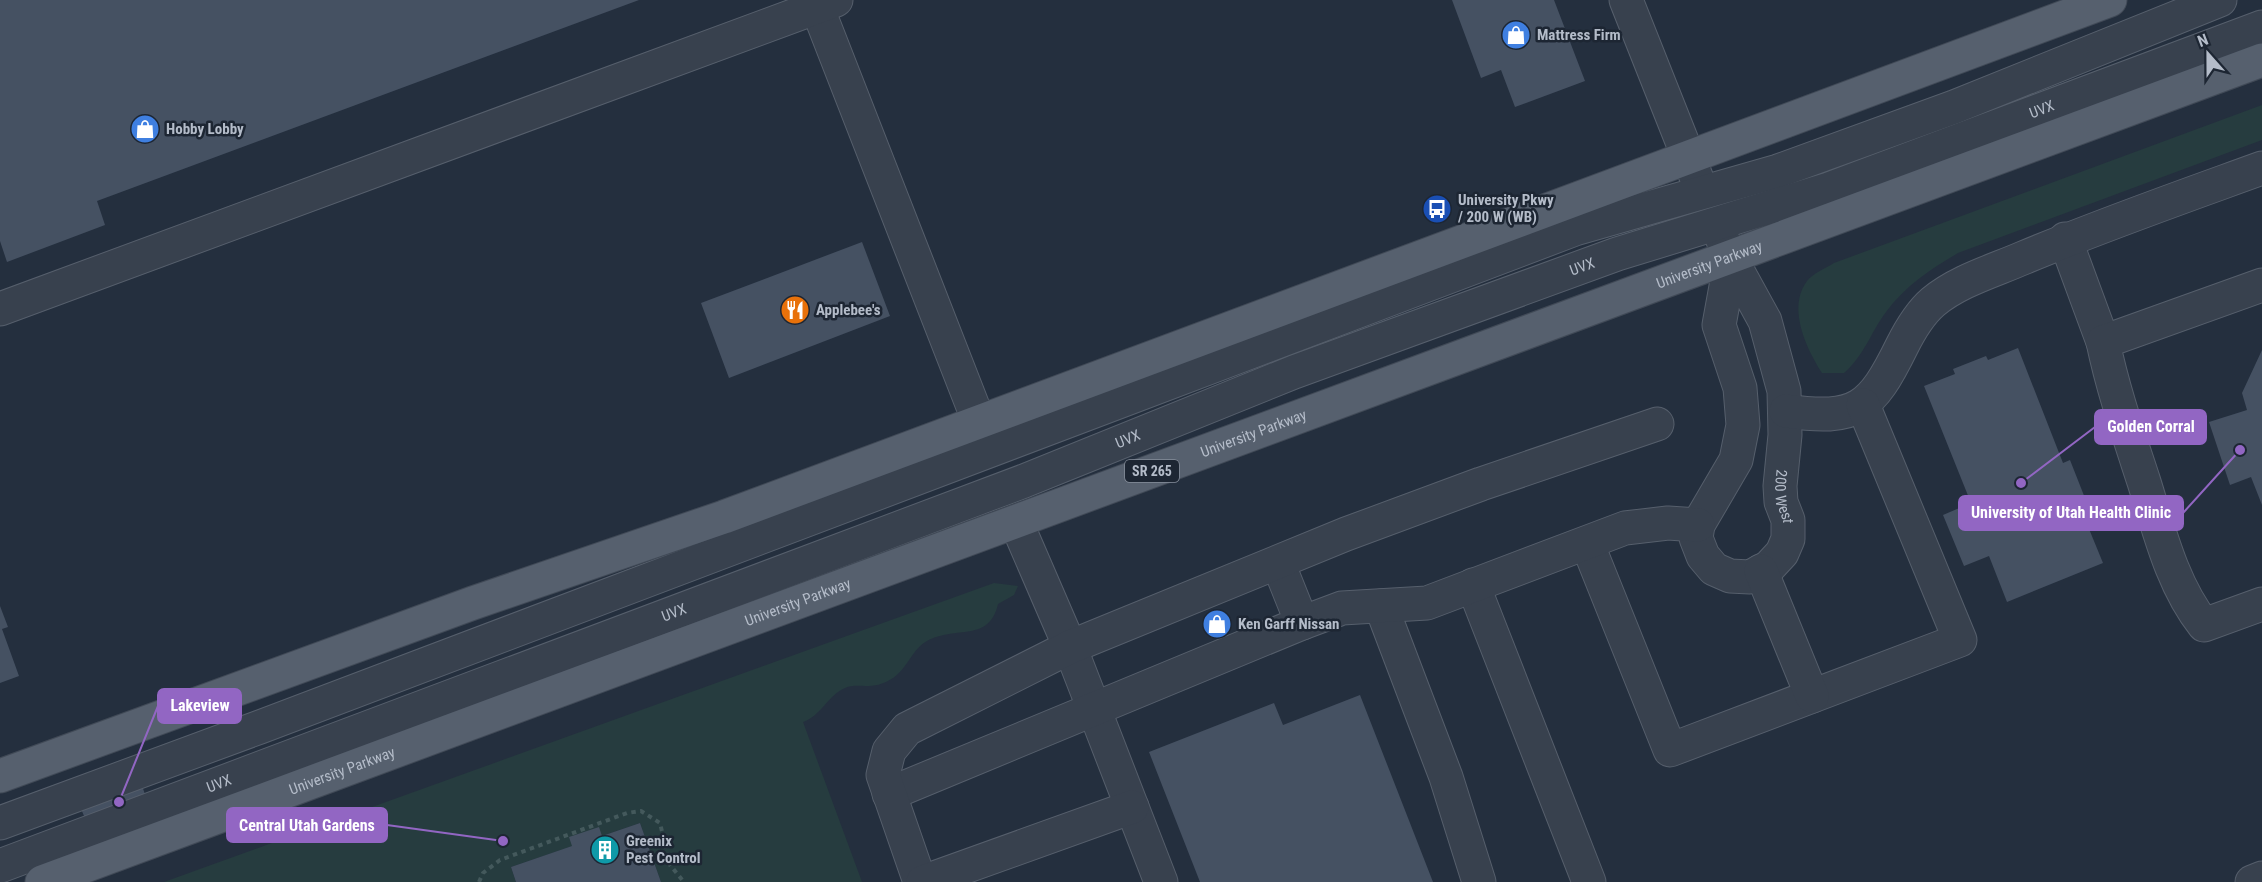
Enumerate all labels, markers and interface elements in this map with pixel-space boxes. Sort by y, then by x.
shop icon: Mattress Firm [1500,19,1532,51]
north arrow [2178,24,2238,84]
place label: Mattress Firm [1537,26,1621,44]
text: N [2195,30,2211,51]
street label: UVX [2027,97,2057,122]
shop icon: Hobby Lobby [129,113,161,145]
place label: Hobby Lobby [166,120,244,138]
place label: University Pkwy / 200 W (WB) [1458,191,1554,226]
bus stop icon: University Pkwy / 200 W (WB) [1421,193,1453,225]
street label: University Parkway [1654,237,1765,292]
street label: UVX [1567,254,1597,279]
restaurant icon: Applebee's [779,294,811,326]
place label: Applebee's [816,301,881,319]
street label: University Parkway [1198,406,1309,461]
callout: Golden Corral [2095,410,2206,444]
text: Golden Corral [2107,417,2195,436]
street label: UVX [1113,426,1143,452]
road number: SR 265 [1125,460,1179,482]
street label: 200 West [1771,469,1797,523]
callout: University of Utah Health Clinic [1959,496,2183,530]
text: University of Utah Health Clinic [1971,503,2171,522]
street label: University Parkway [742,574,853,630]
street label: UVX [659,600,689,625]
shop icon: Ken Garff Nissan [1201,608,1233,640]
place label: Ken Garff Nissan [1238,615,1339,633]
callout: Lakeview [158,689,241,723]
text: Lakeview [170,696,230,715]
street label: University Parkway [287,743,397,799]
street label: UVX [204,771,234,796]
callout: Central Utah Gardens [227,808,387,842]
text: Central Utah Gardens [239,816,375,835]
place label: Greenix Pest Control [626,832,700,867]
building icon: Greenix Pest Control [589,834,621,866]

